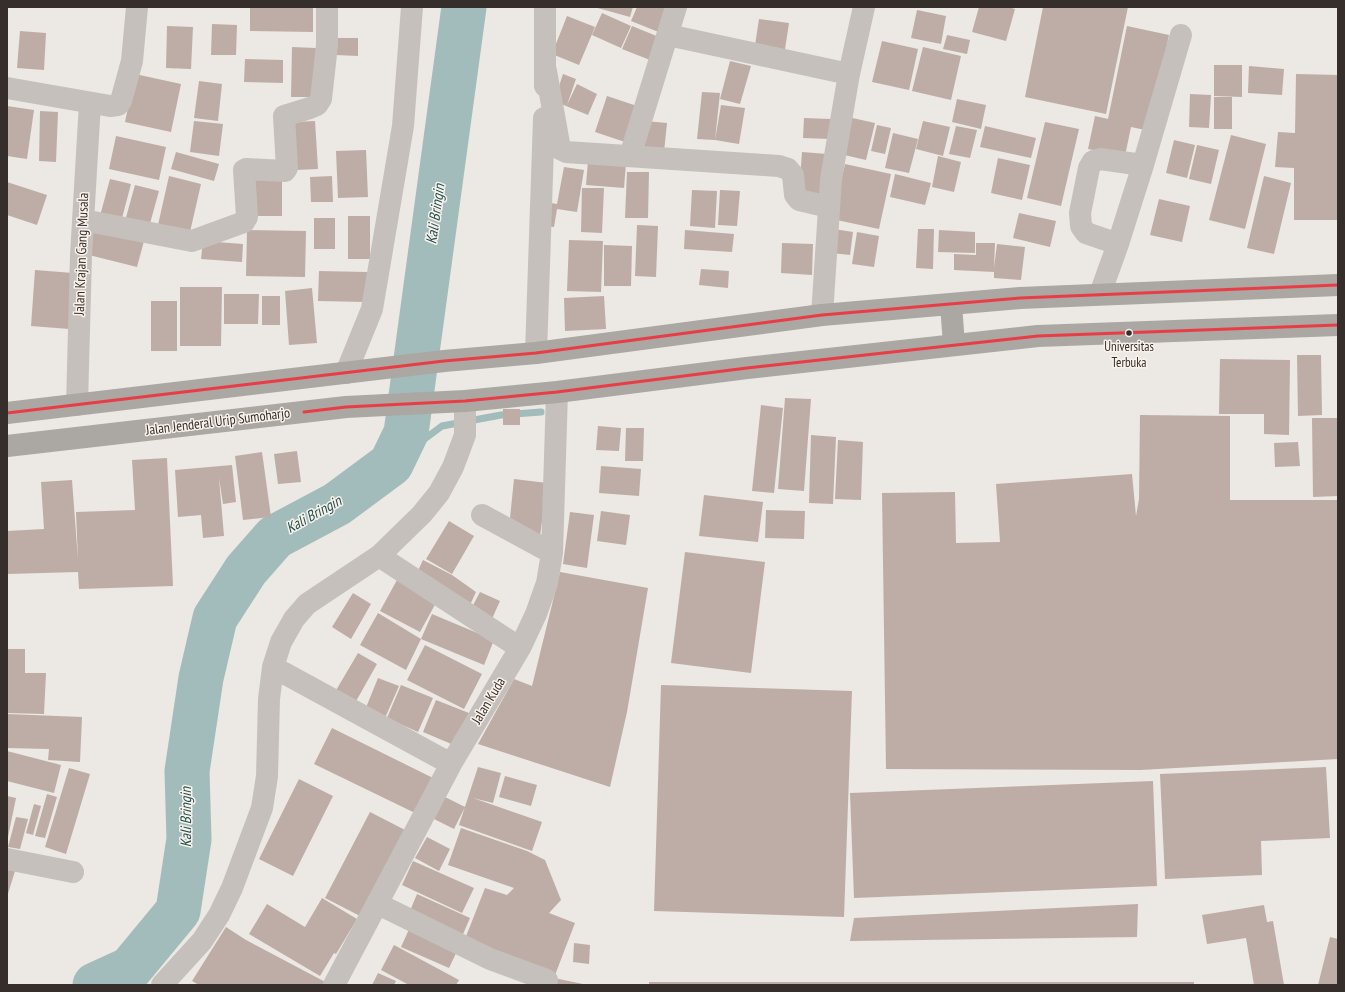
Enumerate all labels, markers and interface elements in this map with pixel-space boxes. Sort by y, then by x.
water label: Kali Bringin [423,183,449,245]
street label: Jalan Krajan Gang Musala [71,192,93,316]
marker: Universitas Terbuka [1124,328,1134,338]
place label: Universitas Terbuka [1104,339,1154,370]
street label: Jalan Jenderal Urip Sumoharjo [145,405,291,439]
water label: Kali Bringin [283,493,345,537]
street label: Jalan Kuda [469,675,509,727]
water label: Kali Bringin [178,787,196,847]

